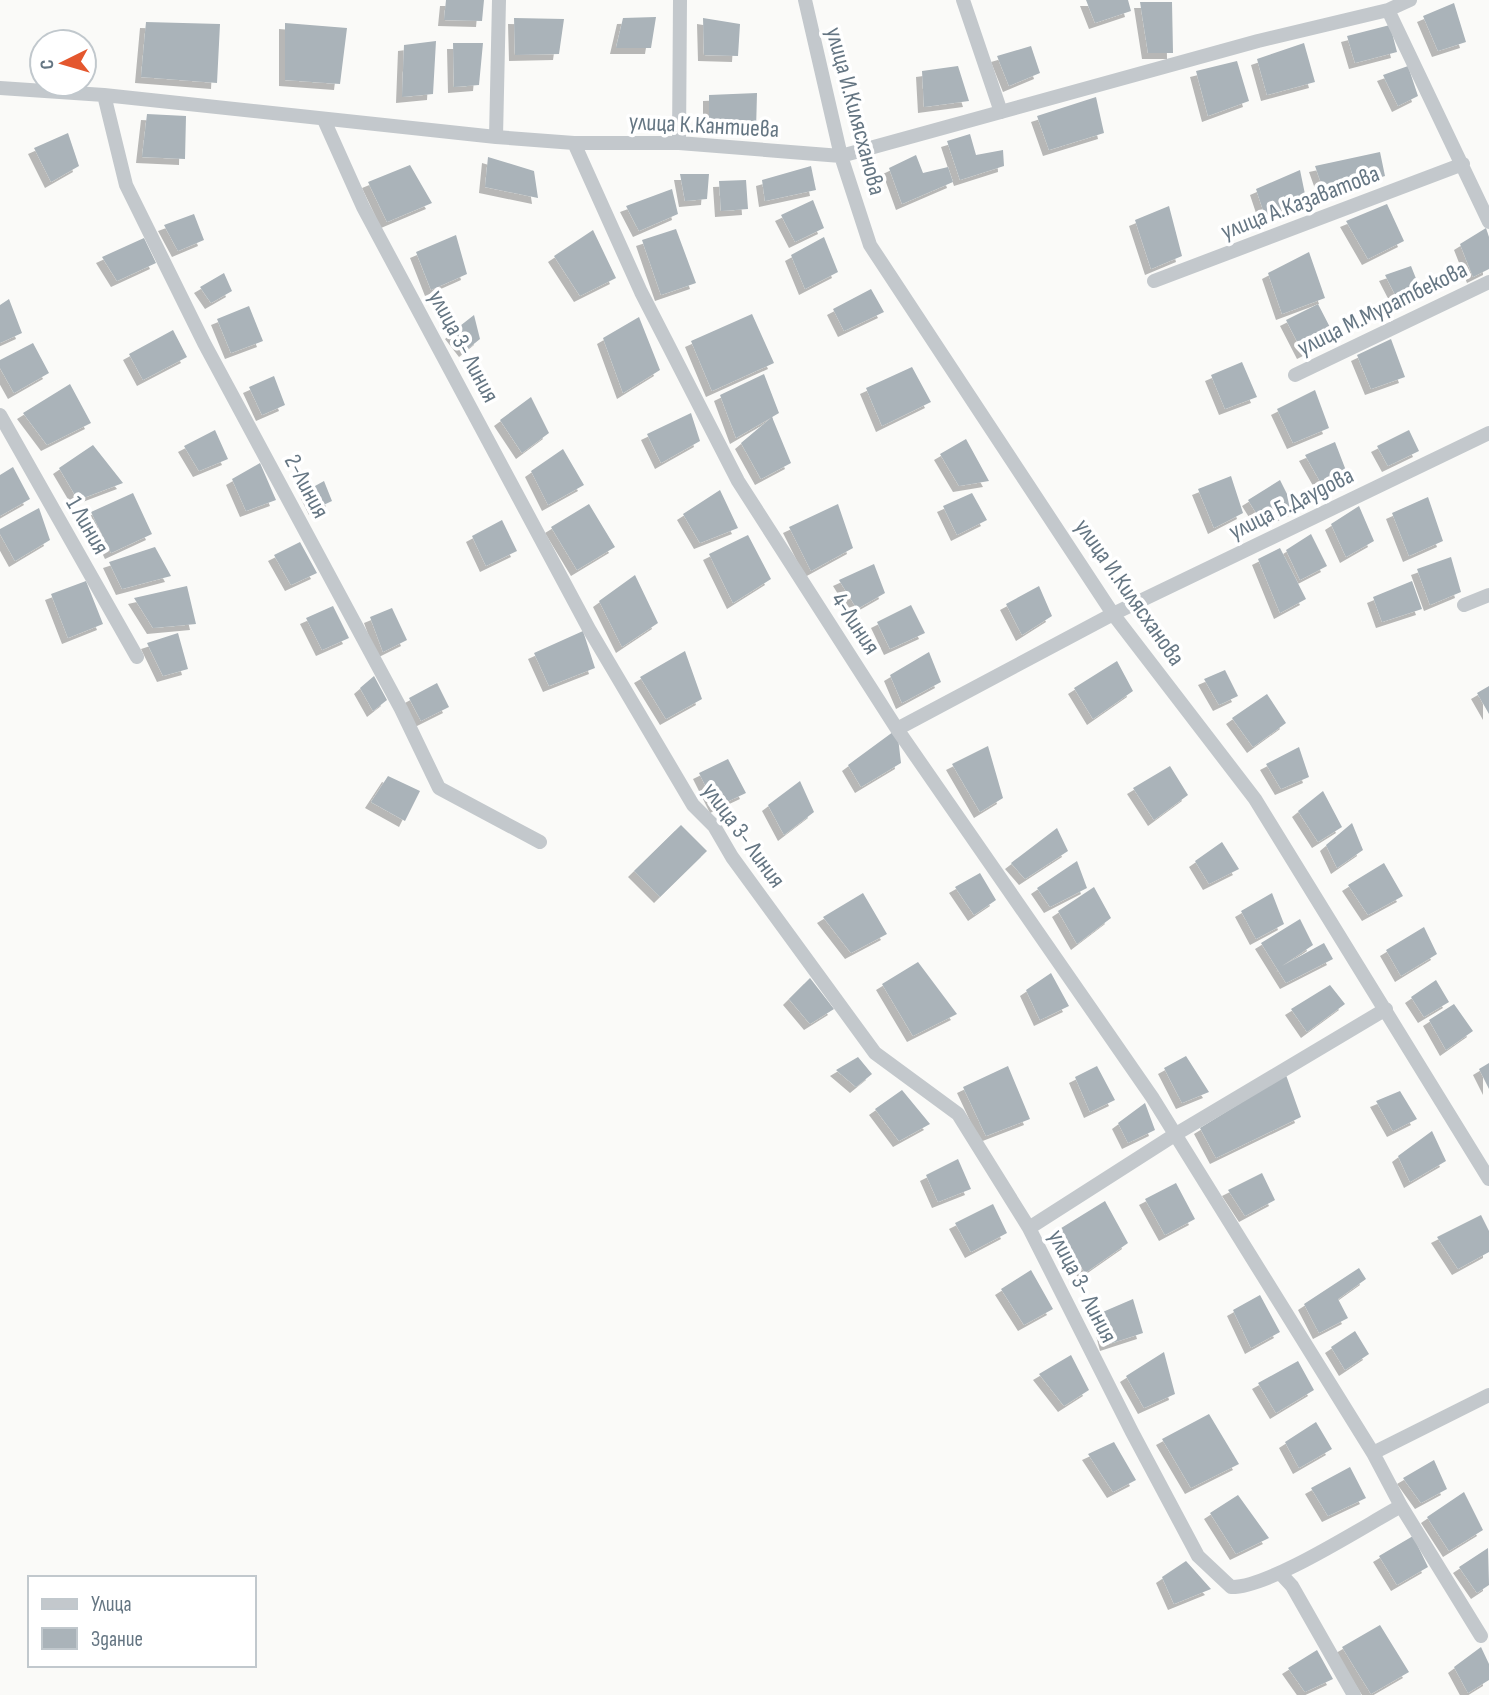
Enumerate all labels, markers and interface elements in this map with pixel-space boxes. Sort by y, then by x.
street label: улица И.Килясханова [819,24,892,198]
north arrow [28,28,98,98]
text: С [36,58,59,70]
street label: улица К.Кантиева [628,107,780,144]
street label: улица А.Казаватова [1217,159,1383,246]
street label: улица М.Муратбекова [1293,255,1472,362]
street label: улица 3- Линия [422,285,505,407]
street label: 2-Линия [278,449,335,523]
street label: улица Б.Даудова [1224,461,1358,546]
street label: 1 Линия [60,491,116,559]
street label: улица И.Килясханова [1068,513,1191,671]
street label: 4-Линия [825,587,886,660]
street label: улица 3- Линия [696,777,791,894]
street label: улица 3- Линия [1042,1225,1123,1348]
legend [28,1576,256,1667]
text: Улица [91,1592,132,1617]
text: Здание [91,1627,143,1652]

